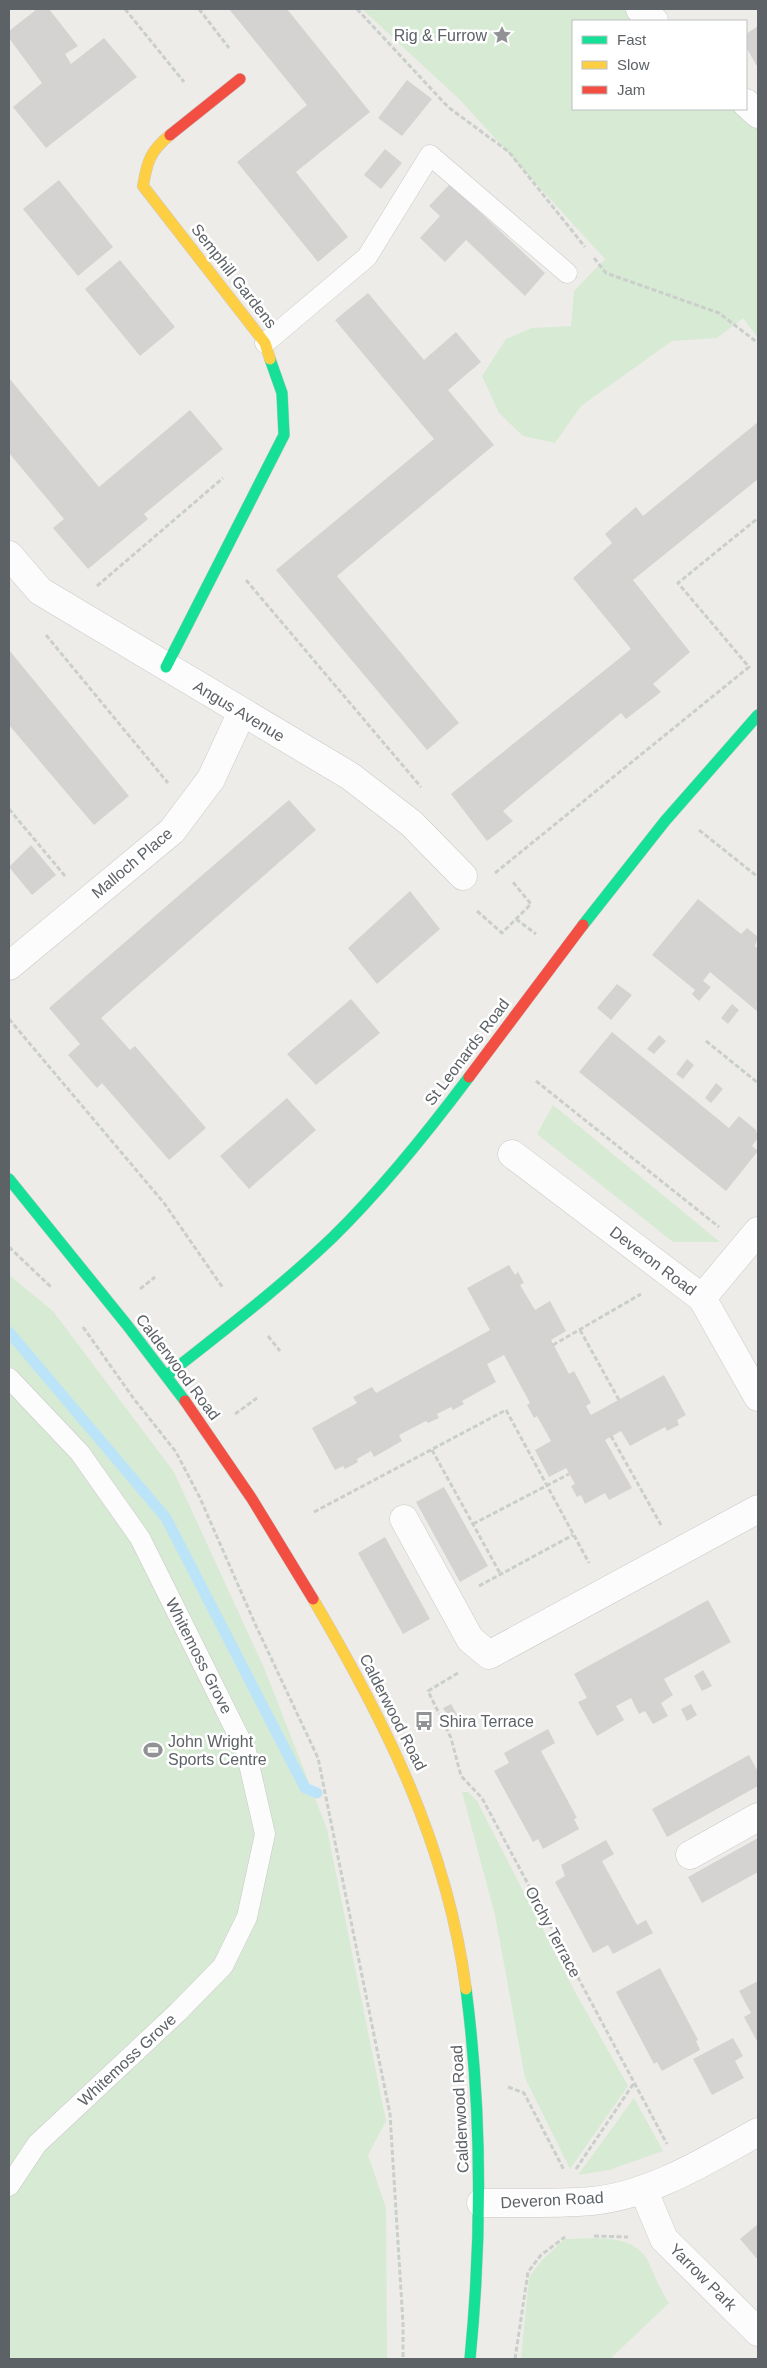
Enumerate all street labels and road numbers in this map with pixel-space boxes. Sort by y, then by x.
street label: Semphill Gardens [188,221,280,331]
street label: Angus Avenue [191,677,288,745]
street label: Malloch Place [88,824,176,902]
street label: St Leonards Road [421,995,513,1109]
street label: Deveron Road [607,1223,699,1299]
street label: Calderwood Road [133,1311,223,1423]
street label: Whitemoss Grove [163,1595,235,1717]
street label: Calderwood Road [356,1651,430,1773]
street label: Orchy Terrace [522,1884,584,1980]
street label: Whitemoss Grove [75,2010,179,2110]
street label: Calderwood Road [448,2045,472,2173]
street label: Deveron Road [500,2189,604,2211]
street label: Yarrow Park [666,2240,740,2314]

